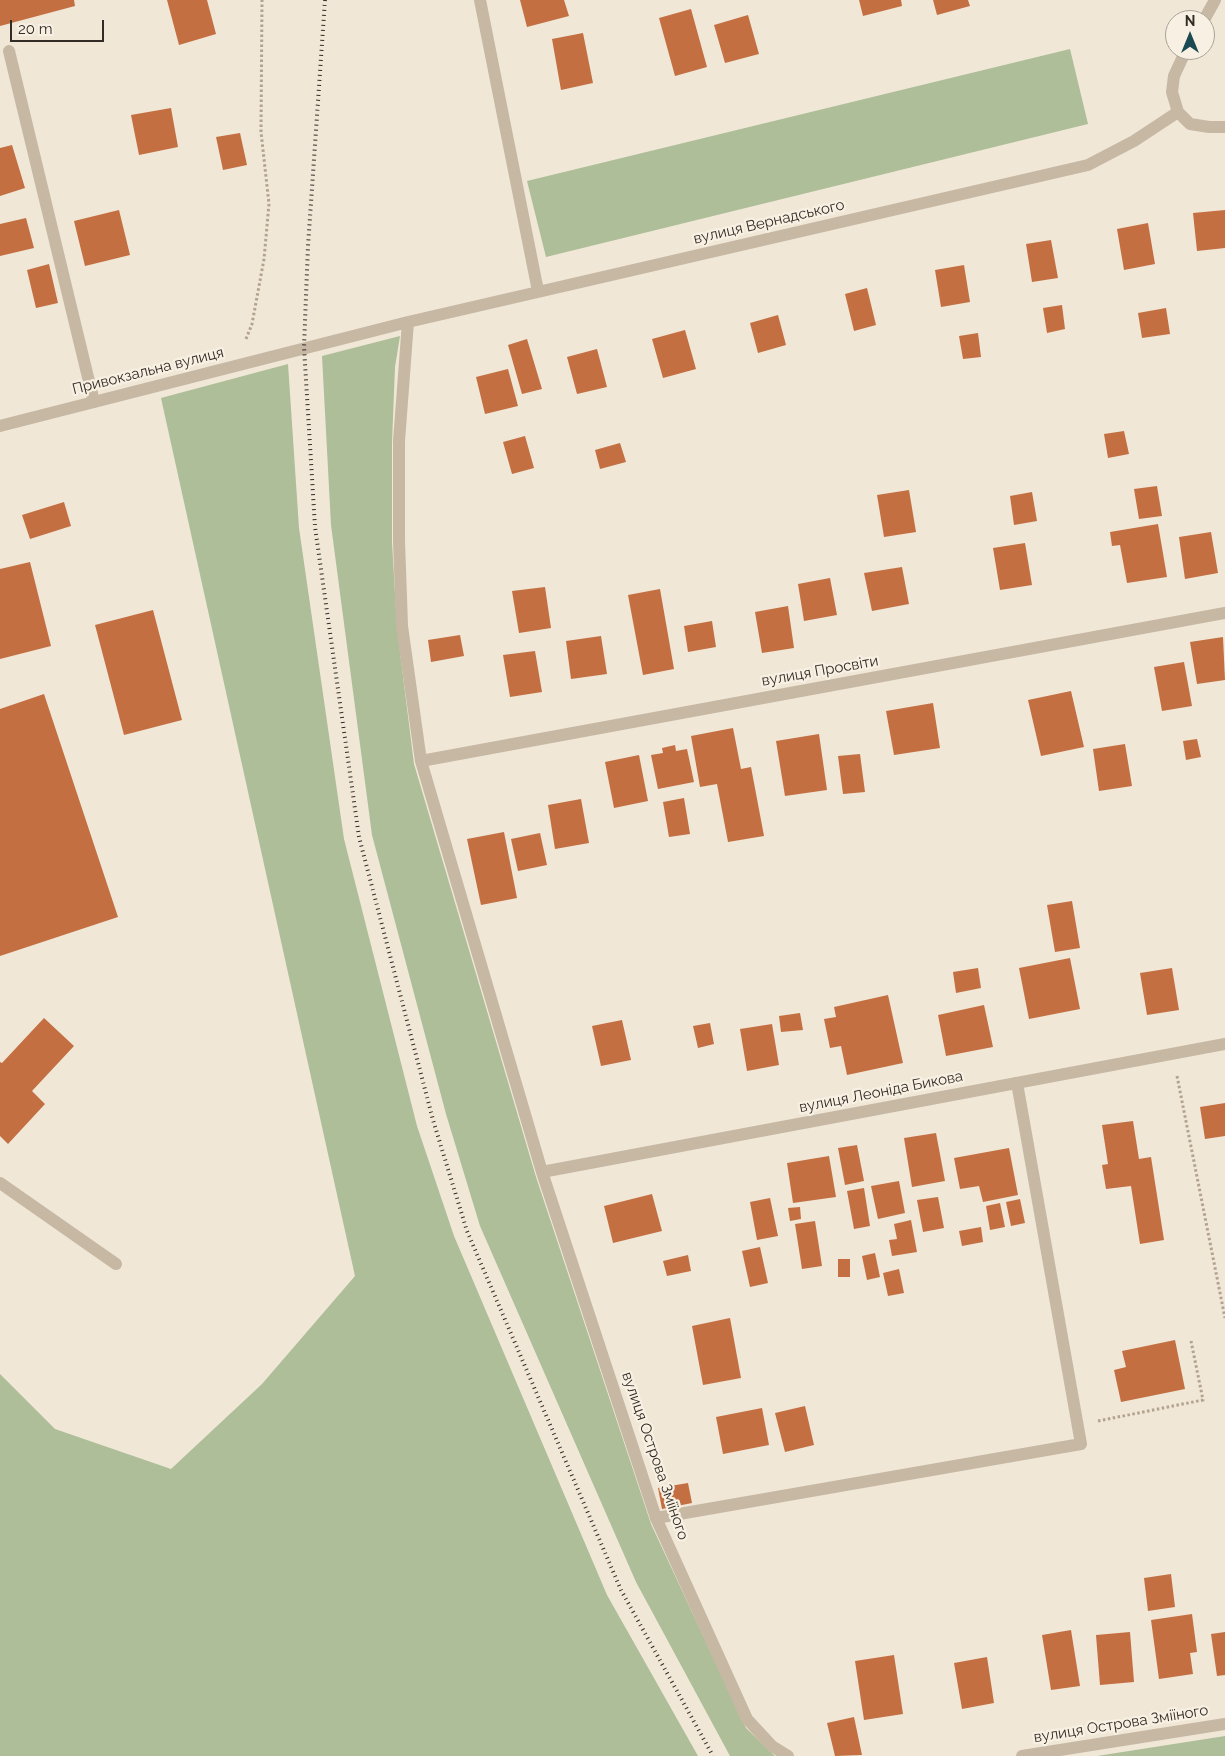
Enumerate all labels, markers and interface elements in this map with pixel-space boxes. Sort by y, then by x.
scale bar [12,10,106,42]
north arrow [1165,10,1215,60]
text: N [1185,13,1195,29]
text: 20 m [18,20,53,38]
street label: вулиця Вернадського [692,196,846,248]
street label: Привокзальна вулиця [70,343,226,399]
street label: вулиця Просвіти [760,652,880,690]
street label: вулиця Леоніда Бикова [798,1067,964,1117]
street label: вулиця Острова Зміїного [618,1370,692,1542]
street label: вулиця Острова Зміїного [1032,1701,1210,1747]

